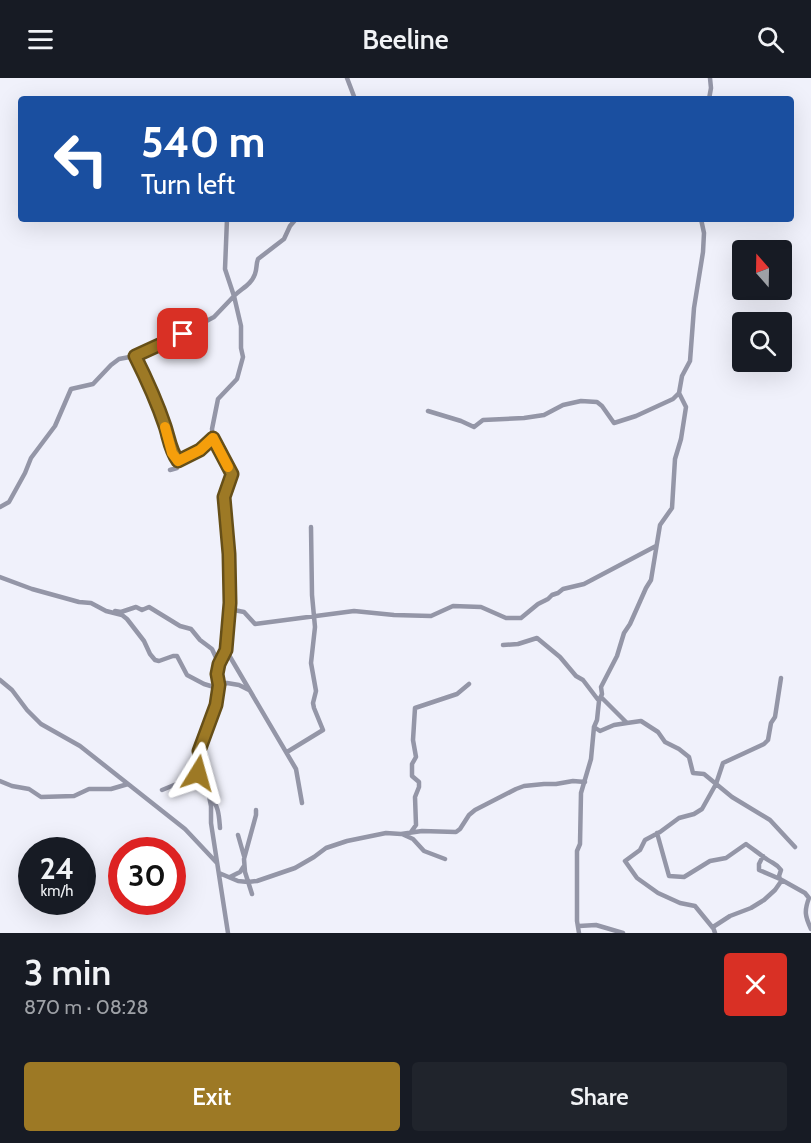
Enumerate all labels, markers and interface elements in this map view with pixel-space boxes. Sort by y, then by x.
icon: menu [24,23,57,56]
text: Beeline [362,23,449,56]
icon: search [754,23,787,56]
text: 540 m [141,116,265,168]
icon: left [42,120,120,198]
text: Turn left [141,168,235,201]
north arrow [732,240,792,300]
map controls [732,240,792,372]
pin [157,308,208,359]
button: search [732,312,792,372]
icon: arrive [166,317,199,350]
position arrow [166,741,230,805]
speed limit sign: 30 [108,837,186,915]
text: 24 [40,850,74,887]
text: km/h [41,882,73,900]
text: 3 min [24,950,111,994]
button: close [724,953,787,1016]
text: 870 m · 08:28 [24,995,149,1019]
button: Exit [24,1062,400,1131]
button: Share [412,1062,787,1131]

